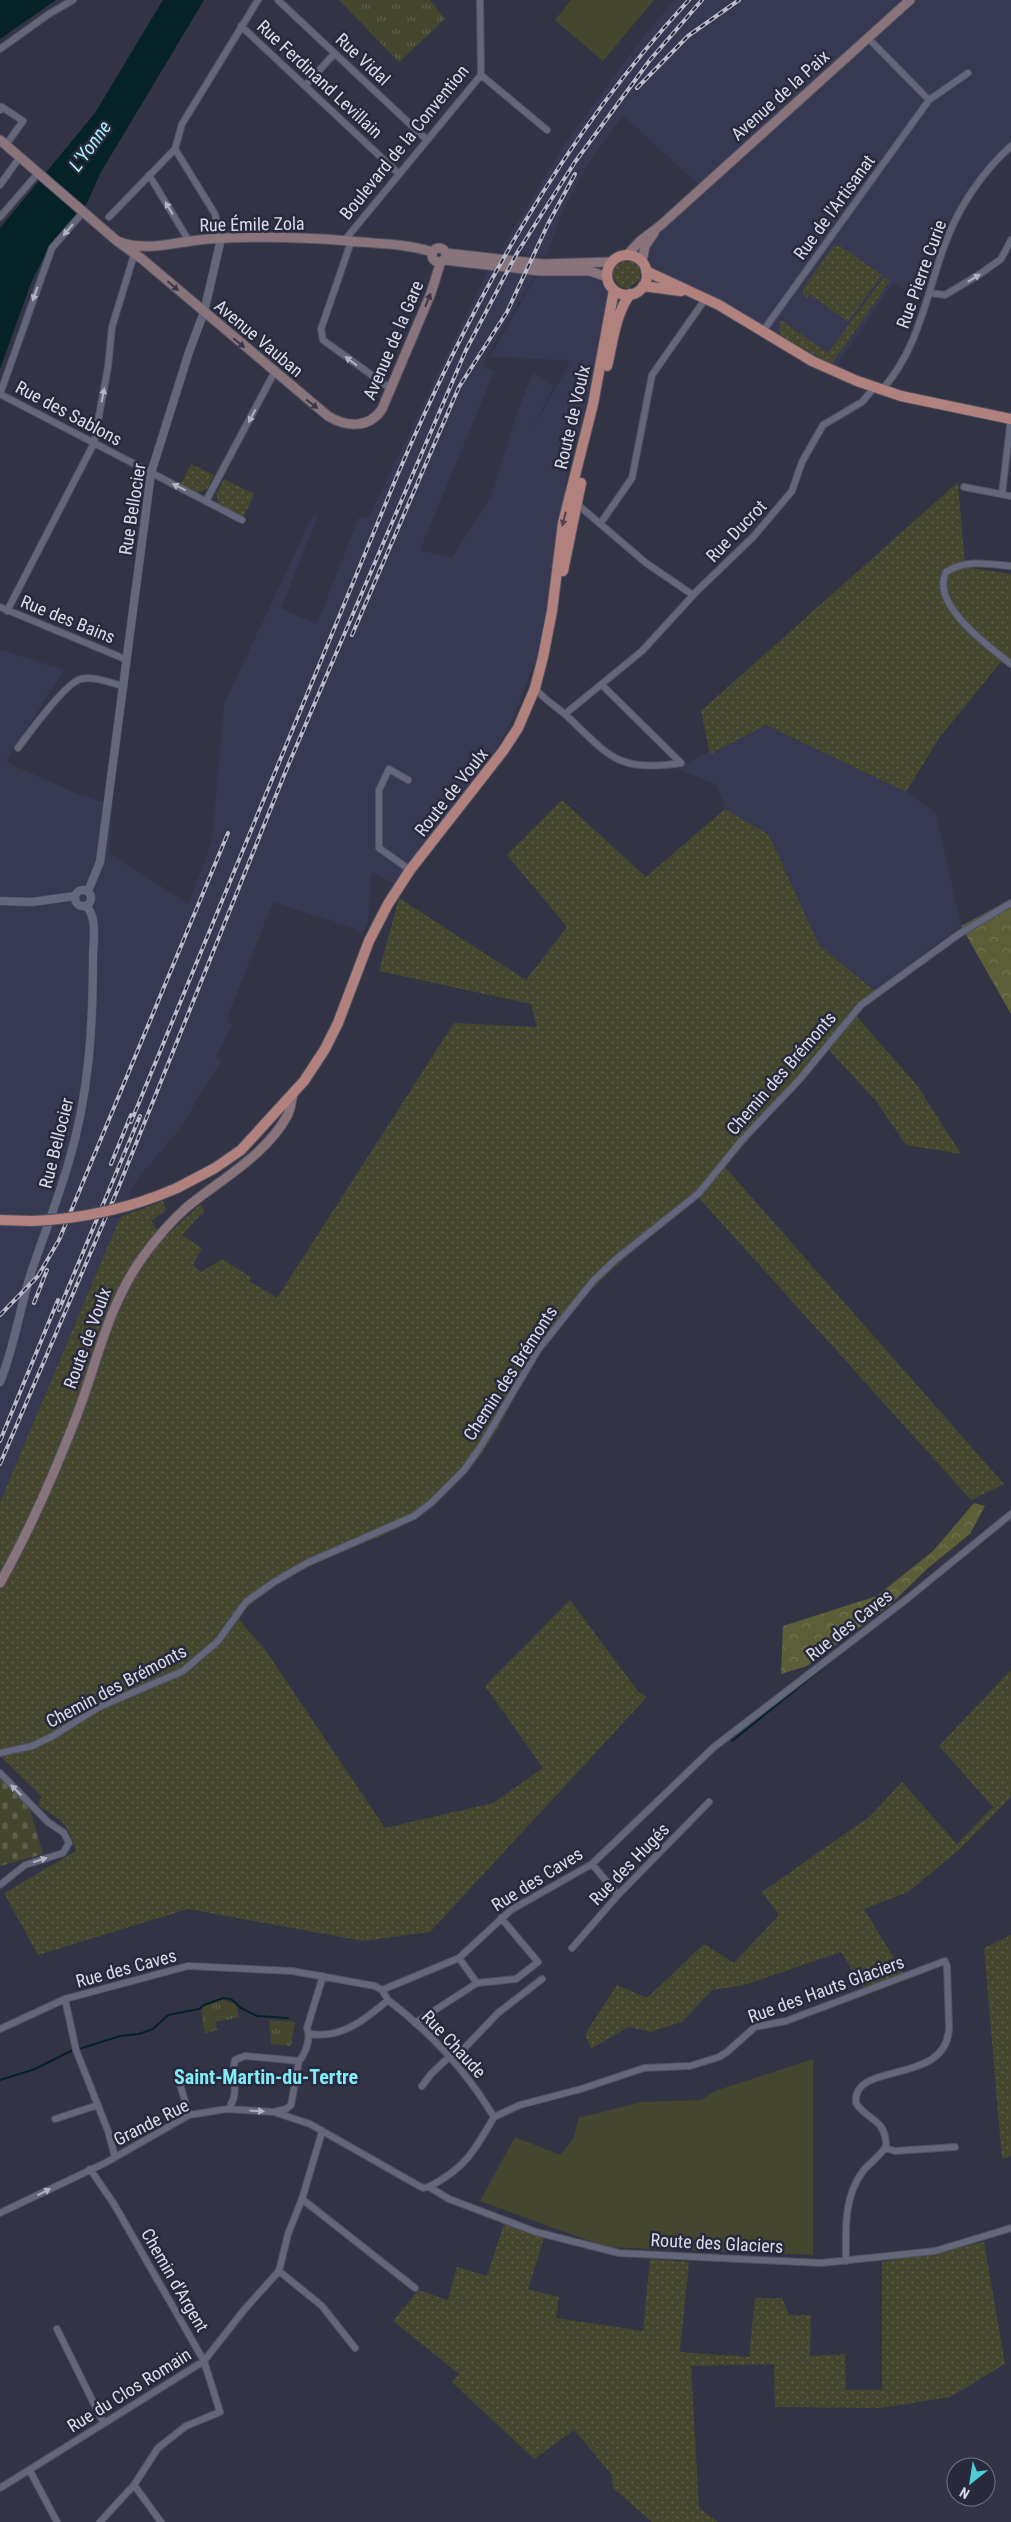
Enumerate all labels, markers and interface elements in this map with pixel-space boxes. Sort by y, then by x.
street label: Rue Ferdinand Levillain [253,16,387,142]
street label: Rue Vidal [331,29,395,89]
street label: Avenue de la Paix [727,45,833,145]
street label: Boulevard de la Convention [335,60,473,224]
water label: L'Yonne [64,116,116,176]
street label: Rue de l'Artisanat [789,151,879,263]
one-way arrow [164,202,173,215]
street label: Rue Émile Zola [199,213,305,235]
street label: Rue Pierre Curie [892,217,950,331]
one-way arrow [63,223,74,236]
one-way arrow [967,273,980,282]
street label: Avenue de la Gare [358,277,428,403]
one-way arrow [166,280,179,291]
one-way arrow [31,287,39,302]
one-way arrow [424,292,432,307]
street label: Avenue Vauban [210,295,308,381]
one-way arrow [232,337,245,348]
one-way arrow [344,356,358,366]
street label: Route de Voulx [550,363,594,471]
street label: Rue des Sablons [12,376,126,450]
one-way arrow [99,387,107,403]
one-way arrow [305,398,318,409]
one-way arrow [247,409,256,422]
street label: Rue Bellocier [114,461,150,556]
one-way arrow [171,483,186,491]
street label: Rue Ducrot [701,496,771,566]
one-way arrow [560,512,568,527]
street label: Rue des Bains [18,591,118,647]
street label: Route de Voulx [410,744,492,840]
street label: Chemin des Brémonts [722,1007,840,1139]
street label: Rue Bellocier [35,1095,78,1191]
street label: Route de Voulx [59,1284,115,1391]
street label: Chemin des Brémonts [459,1302,561,1444]
street label: Rue des Caves [802,1585,896,1665]
street label: Chemin des Brémonts [42,1640,190,1732]
one-way arrow [11,1784,23,1796]
street label: Rue des Hugés [585,1819,673,1909]
street label: Rue des Caves [488,1843,586,1915]
one-way arrow [33,1855,48,1863]
street label: Rue des Caves [73,1944,179,1992]
street label: Rue des Hauts Glaciers [745,1951,907,2027]
street label: Rue Chaude [418,2006,490,2082]
district label: Saint-Martin-du-Tertre [174,2065,358,2089]
street label: Grande Rue [110,2094,192,2150]
one-way arrow [249,2107,265,2115]
one-way arrow [37,2188,51,2196]
street label: Chemin d'Argent [137,2225,213,2335]
street label: Route des Glaciers [650,2229,784,2257]
street label: Rue du Clos Romain [63,2343,195,2437]
north arrow [946,2457,996,2507]
text: N [957,2484,972,2502]

